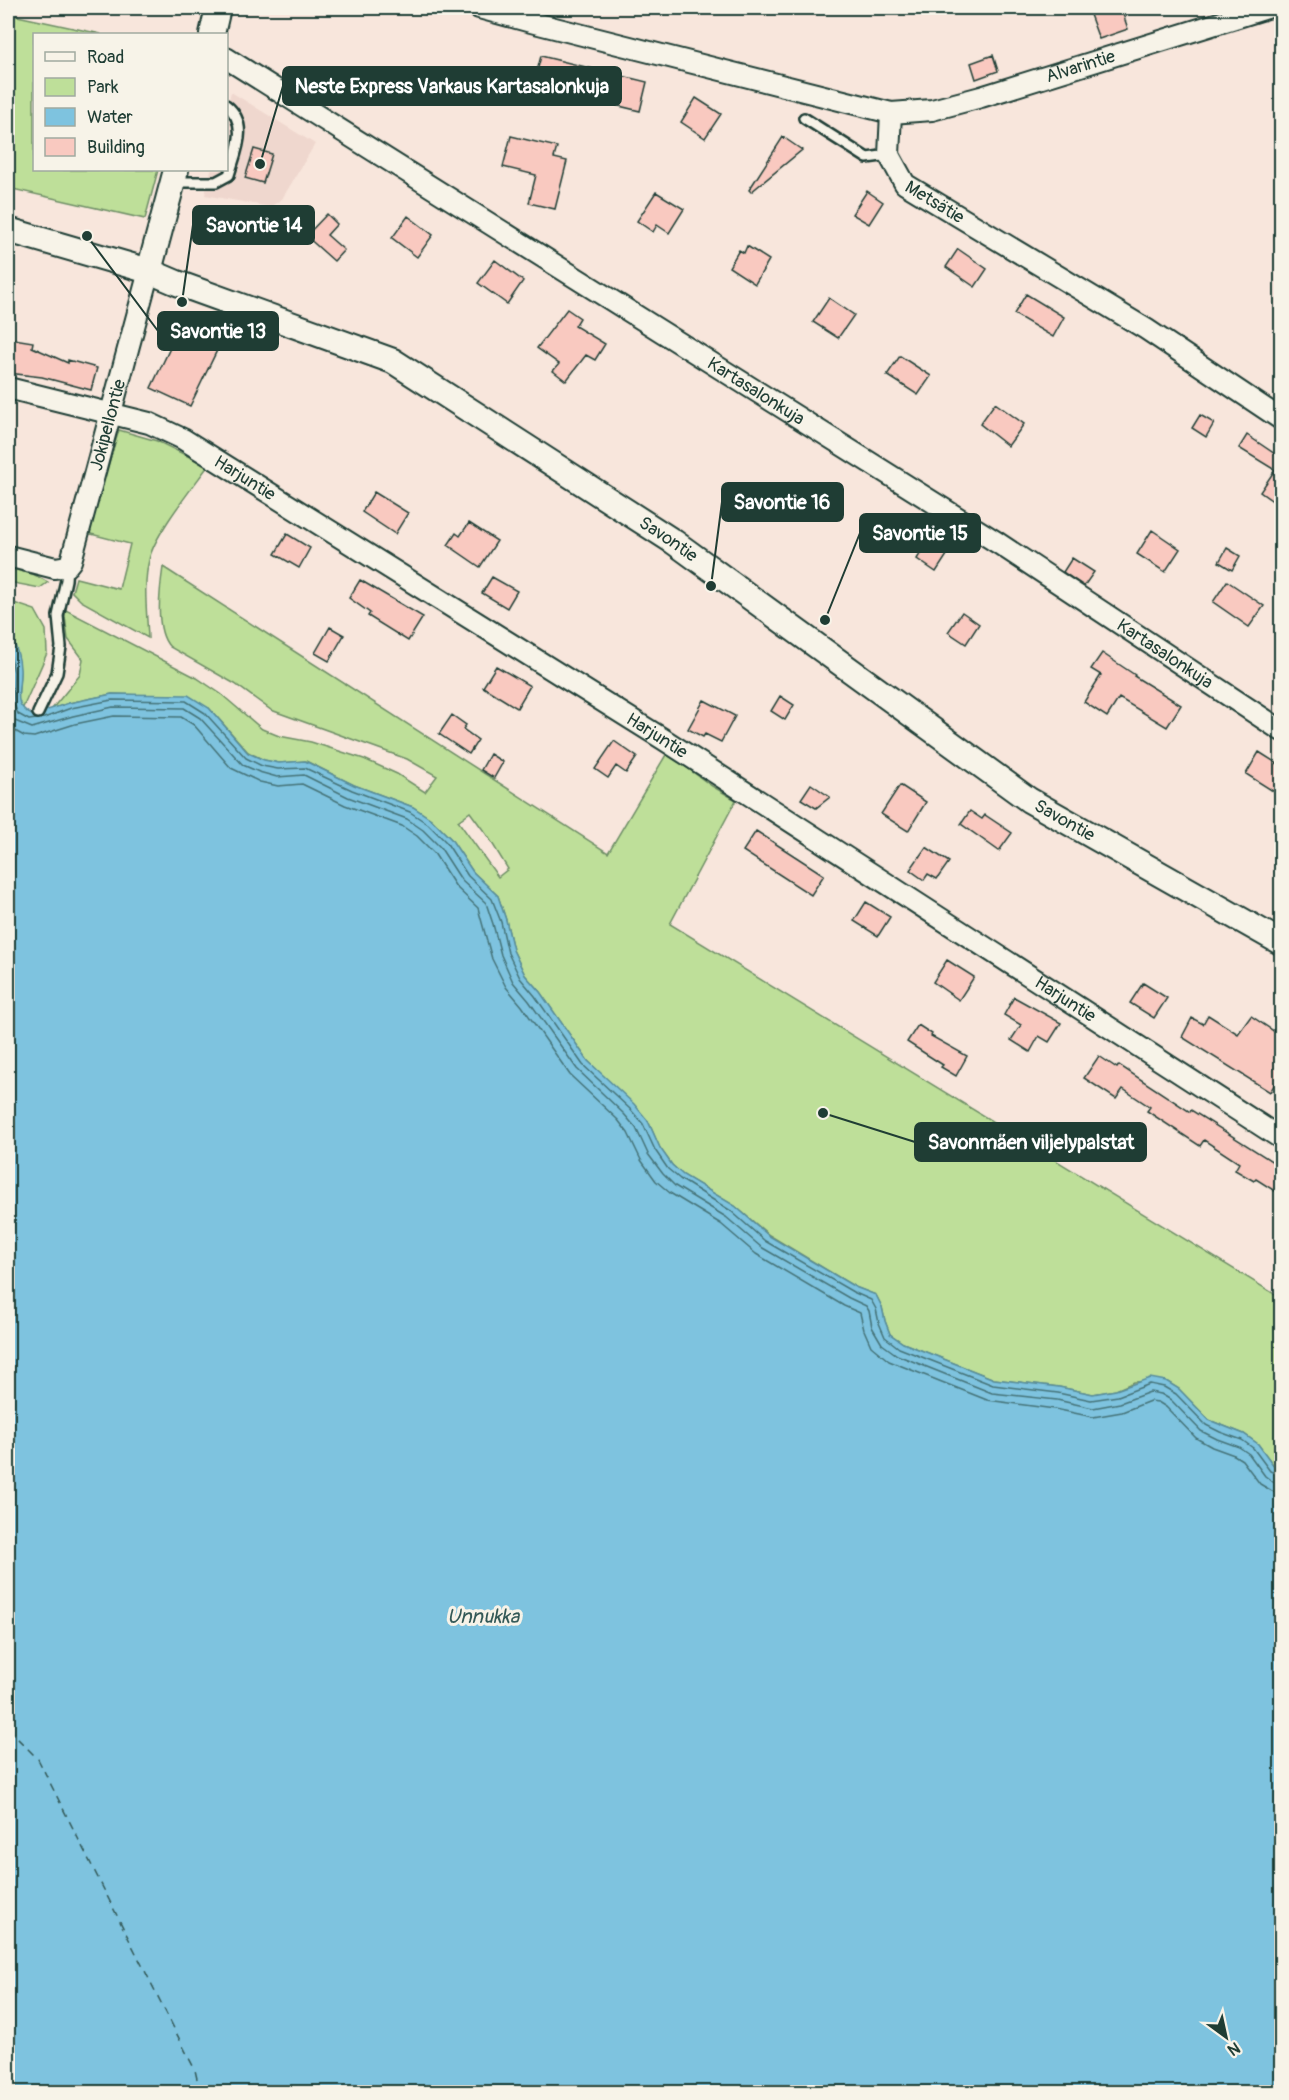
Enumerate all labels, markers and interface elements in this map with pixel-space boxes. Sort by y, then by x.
legend [33,33,228,171]
street label: Alvarintie [1043,44,1118,88]
text: Road [87,46,124,69]
callout: Neste Express Varkaus Kartasalonkuja [283,67,621,105]
text: Neste Express Varkaus Kartasalonkuja [295,74,609,99]
text: Park [87,76,119,99]
text: Water [87,106,133,129]
text: Building [87,136,145,159]
street label: Metsätie [901,175,969,229]
callout: Savontie 14 [193,206,314,244]
text: Savontie 14 [206,213,303,238]
callout: Savontie 13 [158,312,278,350]
text: Savontie 13 [170,319,266,344]
street label: Kartasalonkuja [703,352,809,430]
street label: Jokipellontie [84,376,131,473]
street label: Harjuntie [210,450,280,506]
callout: Savontie 16 [722,483,843,521]
text: Savontie 16 [734,490,831,515]
street label: Savontie [635,511,702,567]
callout: Savontie 15 [860,514,980,552]
text: Savontie 15 [872,521,968,546]
street label: Kartasalonkuja [1112,613,1218,694]
street label: Harjuntie [622,707,692,764]
street label: Savontie [1030,794,1099,846]
street label: Harjuntie [1030,971,1100,1027]
callout: Savonmäen viljelypalstat [915,1123,1146,1161]
text: Savonmäen viljelypalstat [928,1130,1135,1155]
water label: Unnukka [447,1604,521,1629]
north arrow [1196,2007,1256,2067]
text: N [1223,2037,1244,2060]

